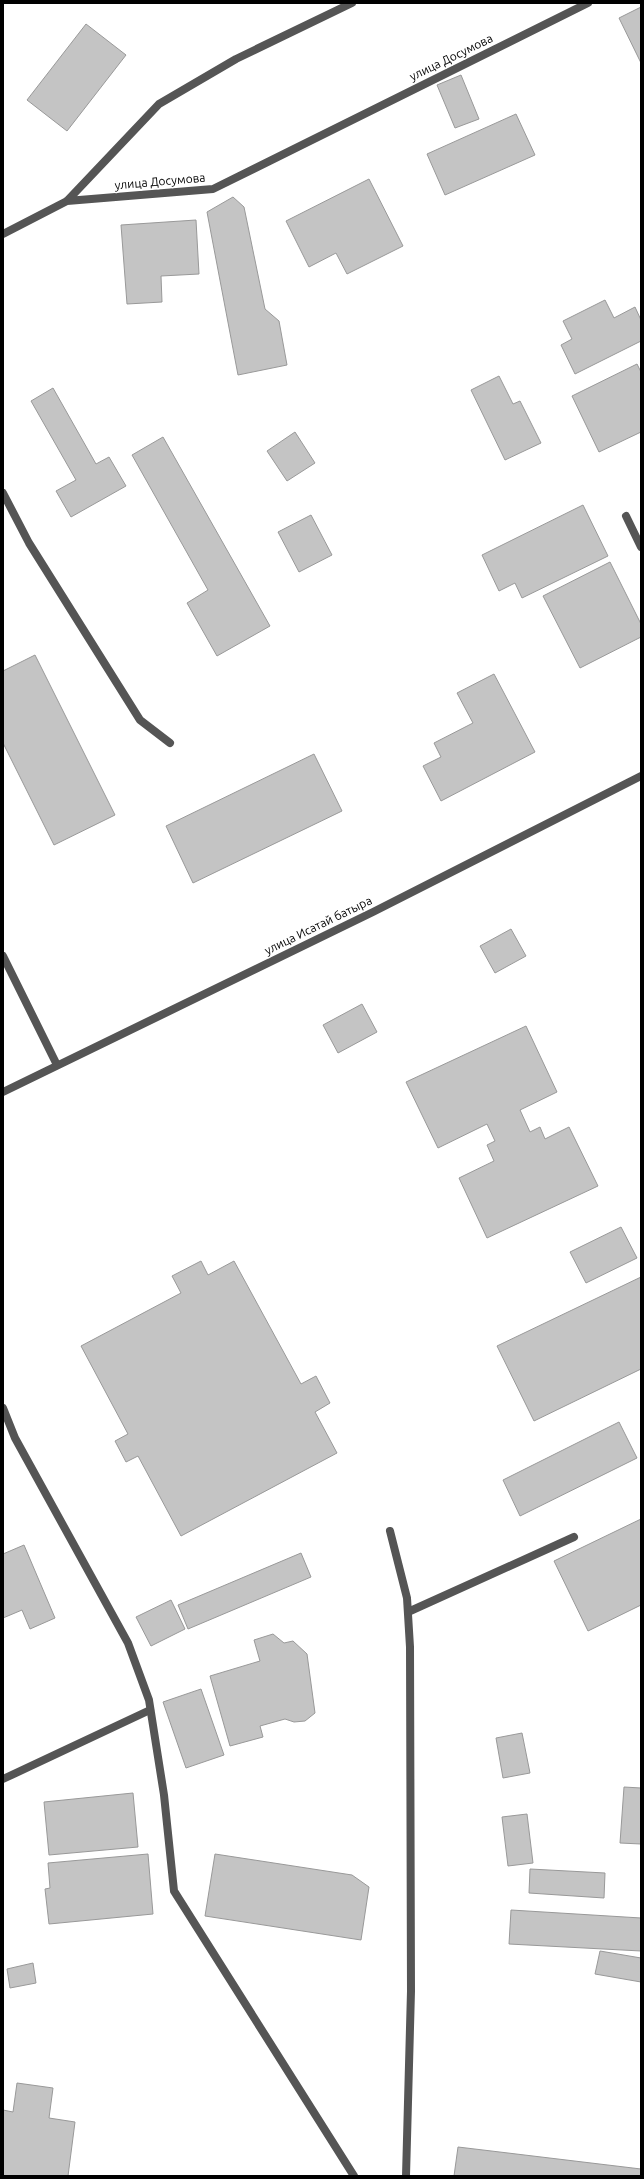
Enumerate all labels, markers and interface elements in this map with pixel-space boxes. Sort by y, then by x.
street label: улица Досумова [407,31,495,83]
street label: улица Досумова [114,171,206,191]
street label: улица Исатай батыра [262,893,374,957]

